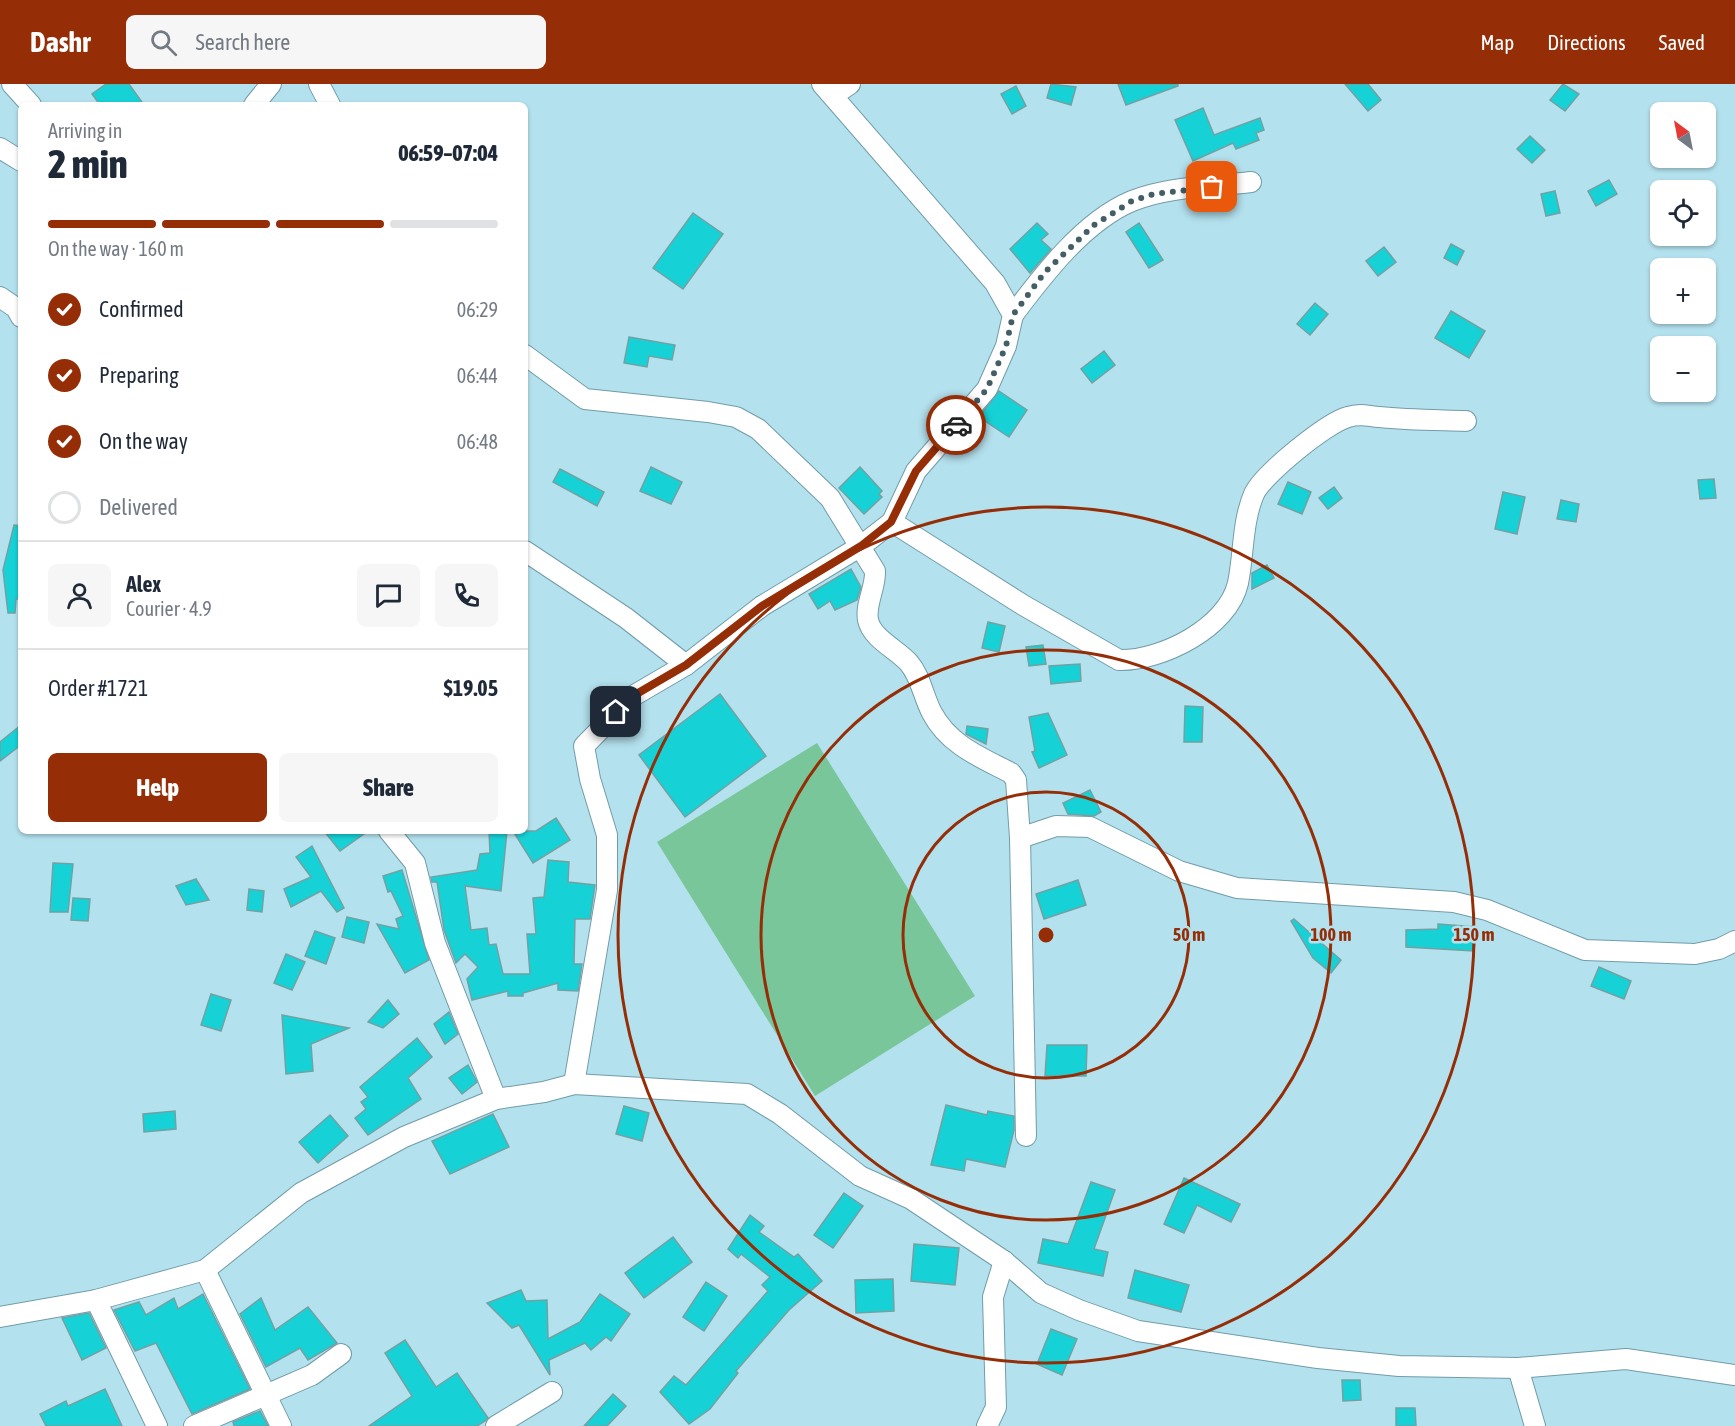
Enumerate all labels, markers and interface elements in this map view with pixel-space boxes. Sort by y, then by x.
search box [126,15,546,69]
text: Dashr [30,26,90,58]
icon: search [147,26,180,59]
text: Search here [195,29,290,55]
text: Map [1480,30,1514,54]
text: Directions [1547,30,1626,54]
text: Saved [1659,30,1705,54]
north arrow [1650,102,1716,168]
map controls [1650,102,1716,402]
text: Arriving in [48,119,122,142]
text: 06:59–07:04 [398,140,498,166]
text: 2 min [48,142,128,186]
pin [1186,161,1237,212]
icon: bag [1195,170,1228,203]
button: locate [1650,180,1716,246]
text: On the way · 160 m [48,237,184,260]
button: + [1650,258,1716,324]
icon: check [48,293,81,326]
text: Confirmed [99,296,184,322]
text: 06:29 [457,298,498,321]
button: − [1650,336,1716,402]
icon: check [48,359,81,392]
text: Preparing [99,362,179,388]
text: 06:44 [457,364,498,387]
courier [926,395,986,455]
icon: car [940,409,973,442]
icon: check [48,425,81,458]
text: On the way [99,428,188,454]
text: 06:48 [457,430,498,453]
text: Delivered [99,494,178,520]
button: person [48,564,111,627]
button: chat [357,564,420,627]
button: phone [435,564,498,627]
text: Alex [126,571,161,597]
text: Courier · 4.9 [126,597,212,620]
text: Order #1721 [48,675,148,701]
text: $19.05 [443,675,498,701]
pin [590,686,641,737]
icon: home [599,695,632,728]
button: Help [48,753,267,822]
button: Share [279,753,498,822]
text: 50 m [1173,924,1205,945]
text: 100 m [1311,924,1351,945]
text: 150 m [1454,924,1494,945]
centre of rings [1036,925,1056,945]

